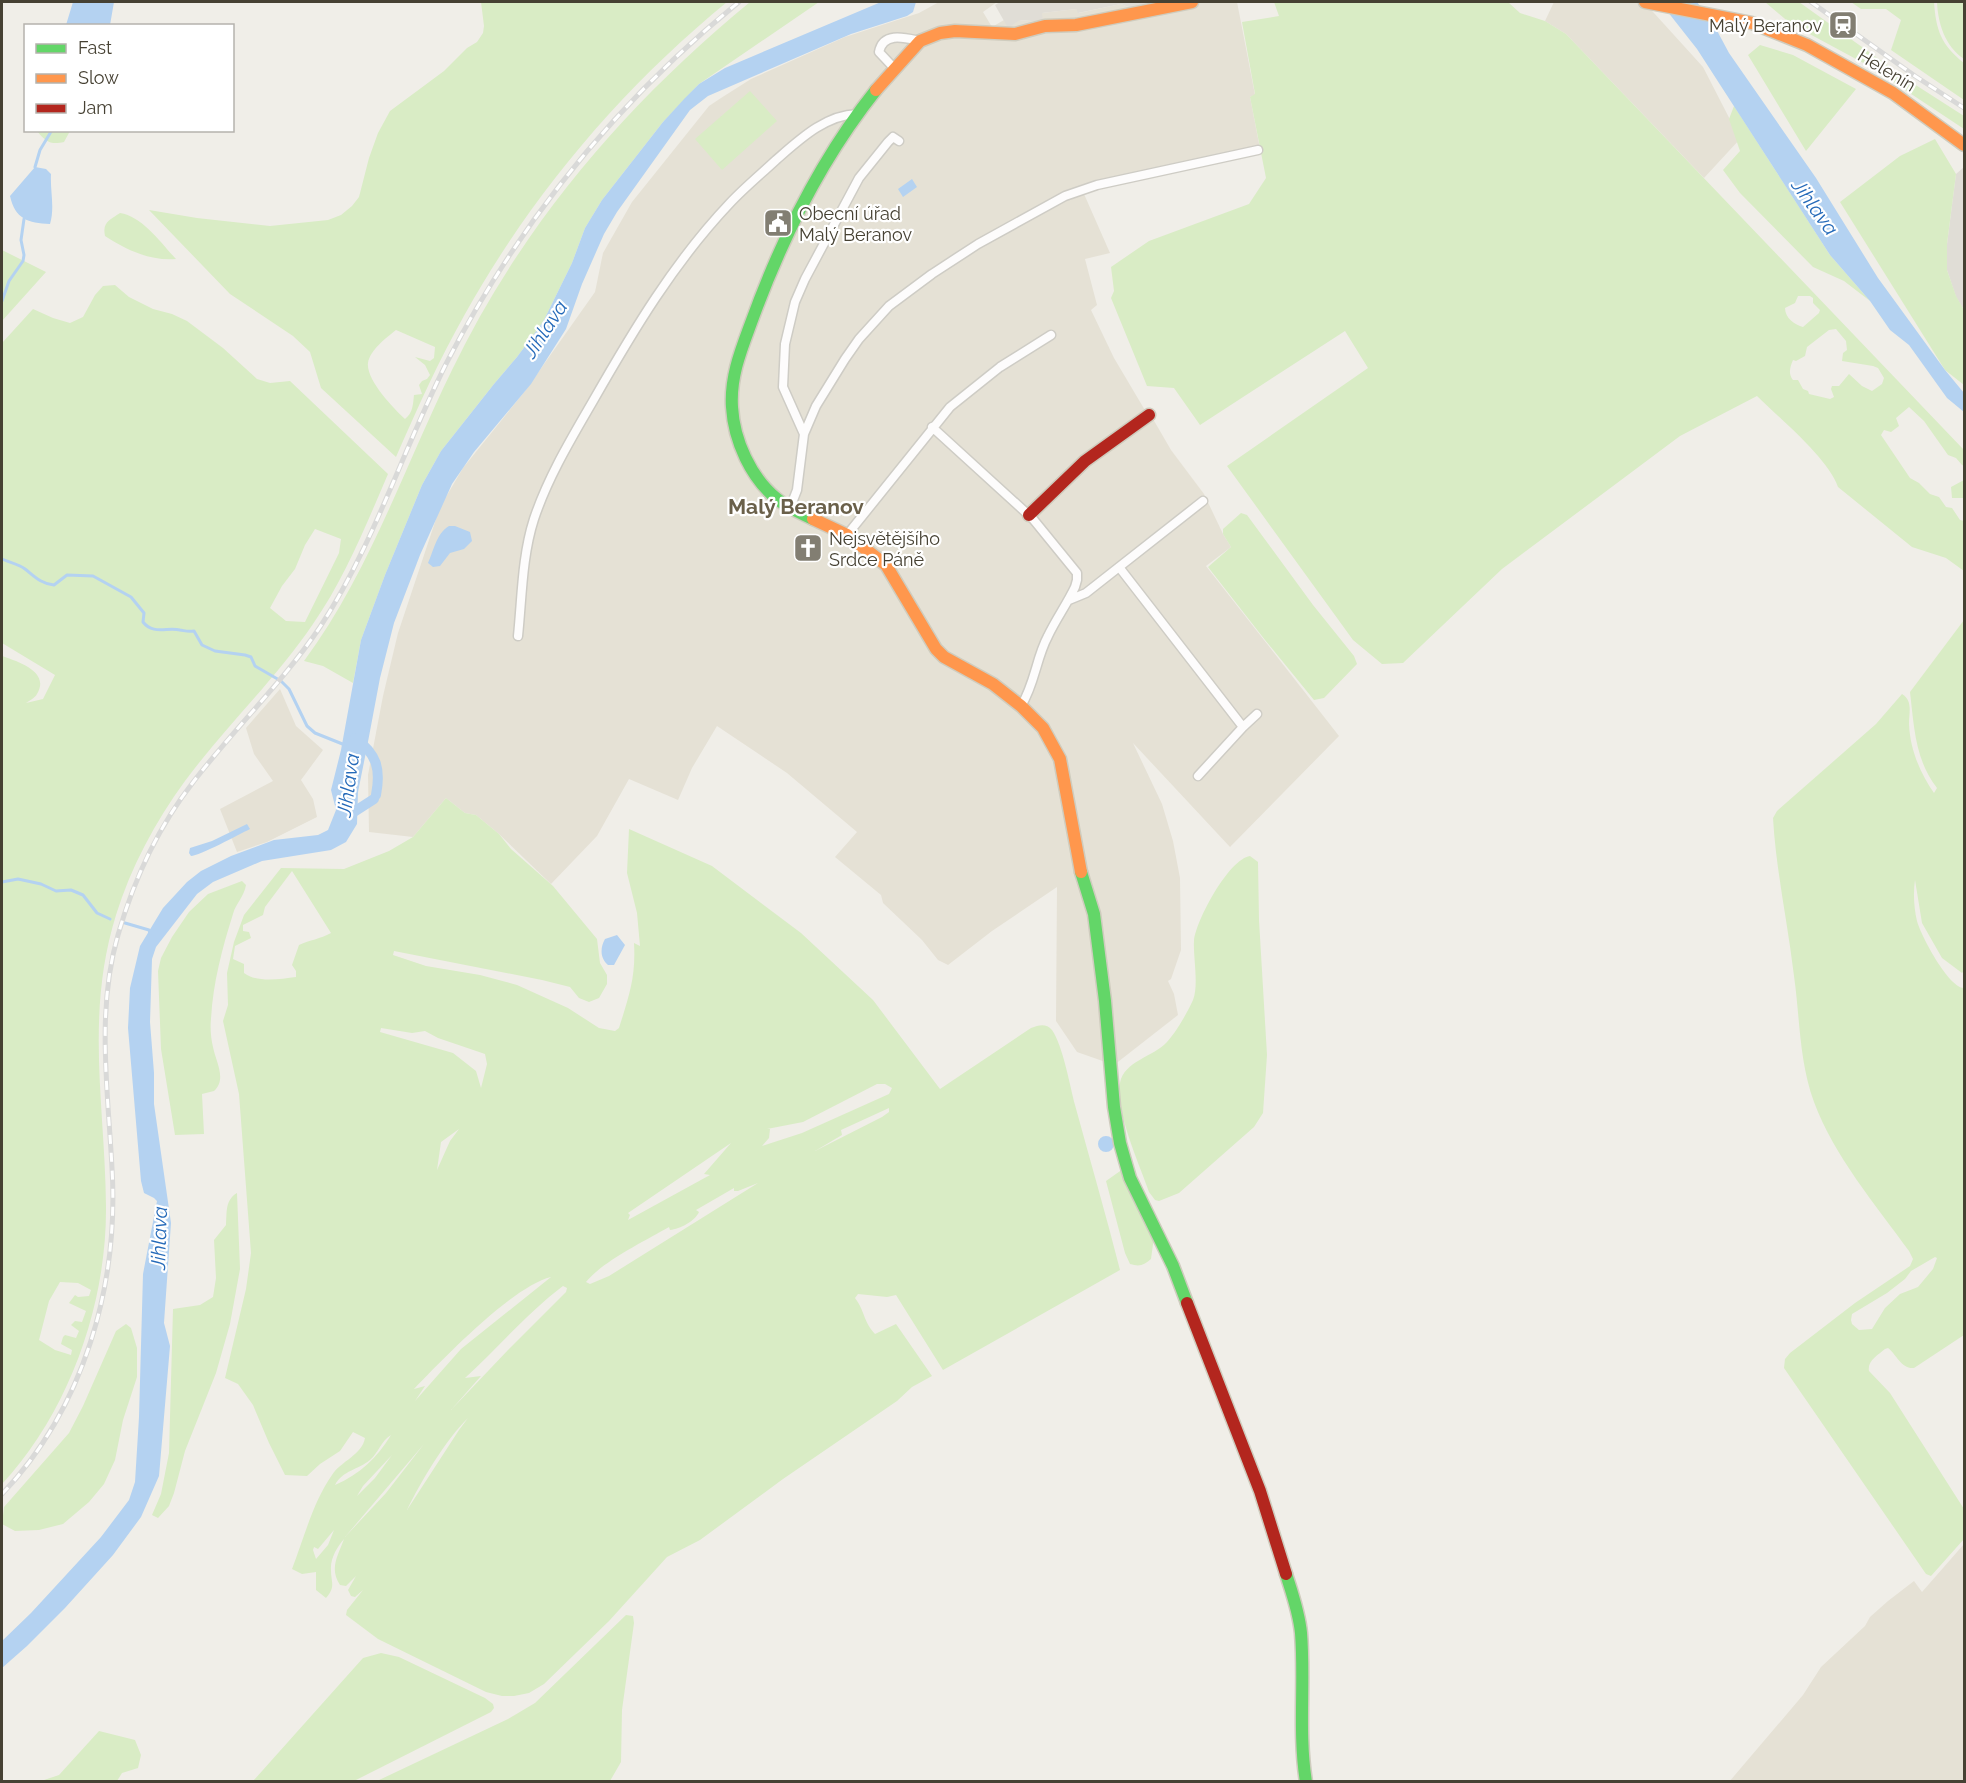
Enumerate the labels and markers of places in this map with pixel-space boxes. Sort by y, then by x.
station icon: Malý Beranov [1827,9,1859,41]
place label: Malý Beranov [1709,15,1822,36]
place label: Obecní úřad Malý Beranov [799,203,912,245]
public building icon: Obecní úřad Malý Beranov [762,207,794,239]
place label: Nejsvětějšího Srdce Páně [829,528,940,570]
church icon: Nejsvětějšího Srdce Páně [792,532,824,564]

